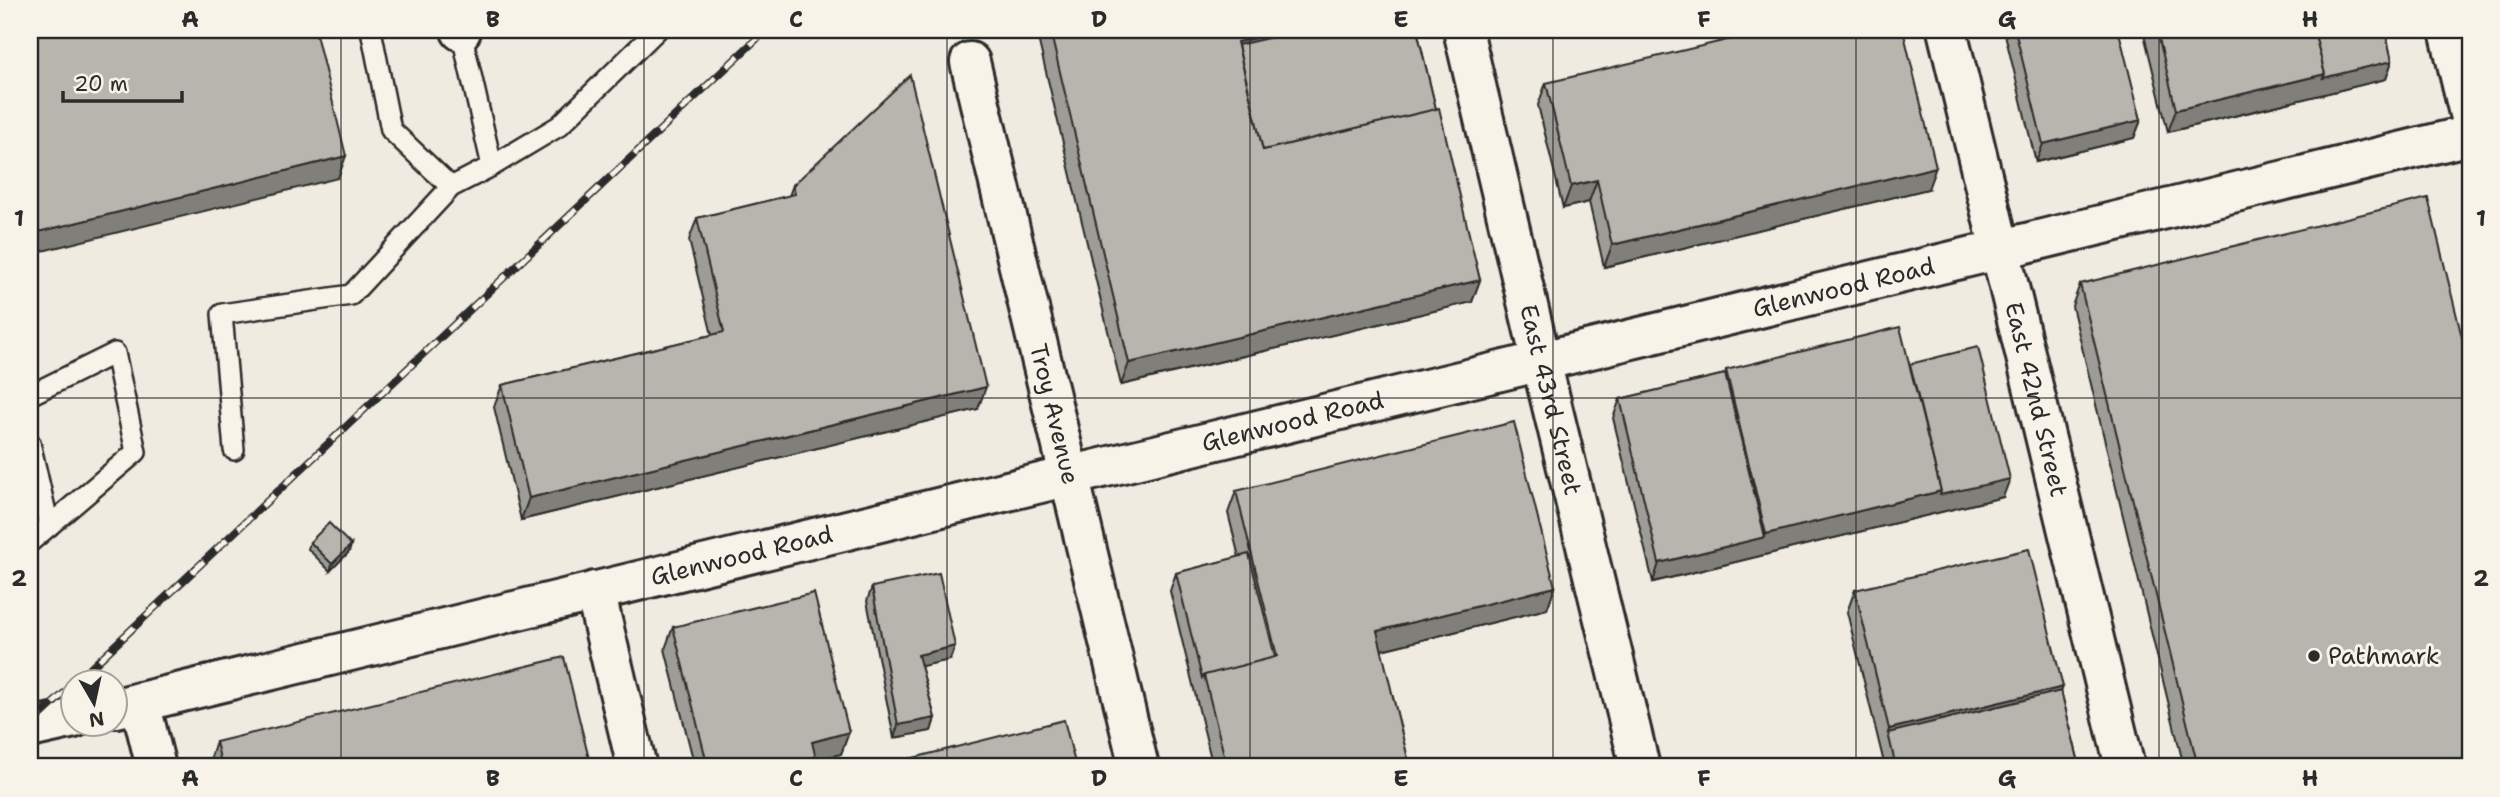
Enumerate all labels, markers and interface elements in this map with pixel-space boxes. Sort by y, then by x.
text: A [181,4,199,34]
text: B [486,4,500,34]
text: C [789,4,803,34]
text: D [1091,4,1107,34]
text: E [1393,4,1409,34]
text: F [1697,4,1711,34]
text: G [1998,4,2017,34]
text: H [2302,4,2318,34]
scale bar [63,60,182,104]
text: 20 m [74,70,128,98]
text: 1 [14,203,24,233]
text: 1 [2476,203,2486,233]
street label: Glenwood Road [1749,250,1938,325]
street label: East 42nd Street [1997,299,2075,500]
street label: East 43rd Street [1512,301,1589,498]
street label: Troy Avenue [1022,340,1087,488]
street label: Glenwood Road [1198,384,1387,459]
street label: Glenwood Road [647,518,836,593]
text: 2 [11,563,27,593]
text: 2 [2473,563,2489,593]
place label: Pathmark [2328,640,2440,672]
marker: Pathmark [2306,648,2322,664]
north arrow [60,668,130,738]
text: N [87,706,106,733]
text: A [181,763,199,793]
text: B [486,763,500,793]
text: C [789,763,803,793]
text: D [1091,763,1107,793]
text: E [1393,763,1409,793]
text: F [1697,763,1711,793]
text: G [1998,763,2017,793]
text: H [2302,763,2318,793]

